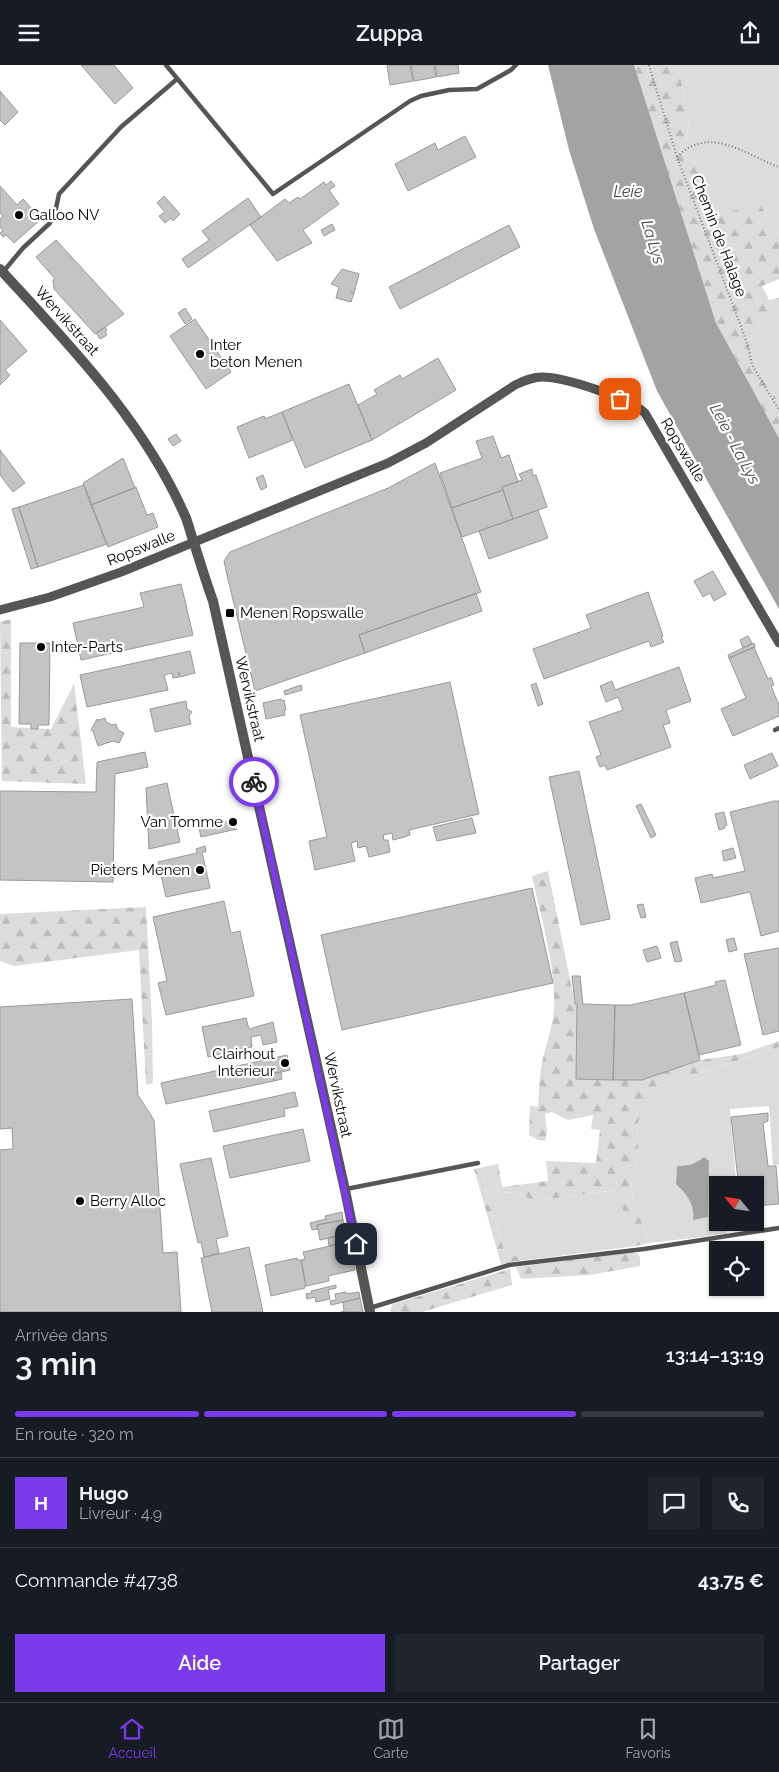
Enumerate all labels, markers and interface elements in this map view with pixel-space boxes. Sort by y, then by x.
icon: menu [15,19,43,47]
icon: share [736,19,764,47]
text: Zuppa [356,20,423,46]
street label: Chemin de Halage [687,173,751,300]
water label: Leie [613,182,643,201]
place label: Galloo NV [29,206,100,224]
marker: Galloo NV [13,209,25,221]
water label: La Lys [637,218,669,267]
street label: Wervikstraat [31,283,103,359]
place label: Inter beton Menen [210,336,303,371]
marker: Inter beton Menen [194,348,206,360]
pin [599,378,641,420]
icon: bag [606,385,634,413]
water label: Leie - La Lys [706,400,764,488]
street label: Ropswalle [657,415,709,486]
street label: Ropswalle [104,526,178,570]
place label: Menen Ropswalle [240,604,364,622]
marker: Menen Ropswalle [224,607,236,619]
place label: Inter-Parts [51,638,123,656]
marker: Inter-Parts [35,641,47,653]
street label: Wervikstraat [231,655,269,743]
courier [229,757,279,807]
icon: bike [240,768,268,796]
place label: Van Tomme [141,813,223,831]
marker: Van Tomme [227,816,239,828]
place label: Pieters Menen [91,861,190,879]
marker: Pieters Menen [194,864,206,876]
place label: Clairhout Interieur [212,1045,276,1080]
street label: Wervikstraat [320,1051,356,1139]
marker: Clairhout Interieur [279,1057,291,1069]
north arrow [709,1176,764,1231]
map controls [709,1176,764,1296]
place label: Berry Alloc [90,1192,166,1210]
marker: Berry Alloc [74,1195,86,1207]
pin [335,1223,377,1265]
icon: home [342,1230,370,1258]
button: locate [709,1241,764,1296]
text: Arrivée dans [15,1326,107,1345]
text: 13:14–13:19 [666,1344,764,1366]
text: 3 min [15,1345,97,1382]
text: En route · 320 m [15,1425,134,1444]
button: chat [648,1477,700,1529]
button: phone [712,1477,764,1529]
text: Hugo [79,1482,128,1504]
text: H [34,1492,48,1514]
text: Livreur · 4.9 [79,1504,162,1523]
text: Commande #4738 [15,1569,178,1591]
text: 43.75 € [698,1569,764,1591]
button: Aide [15,1634,385,1692]
button: Partager [395,1634,764,1692]
tab: Accueil [109,1715,156,1761]
tab: Carte [374,1715,408,1761]
tab: Favoris [625,1715,670,1761]

